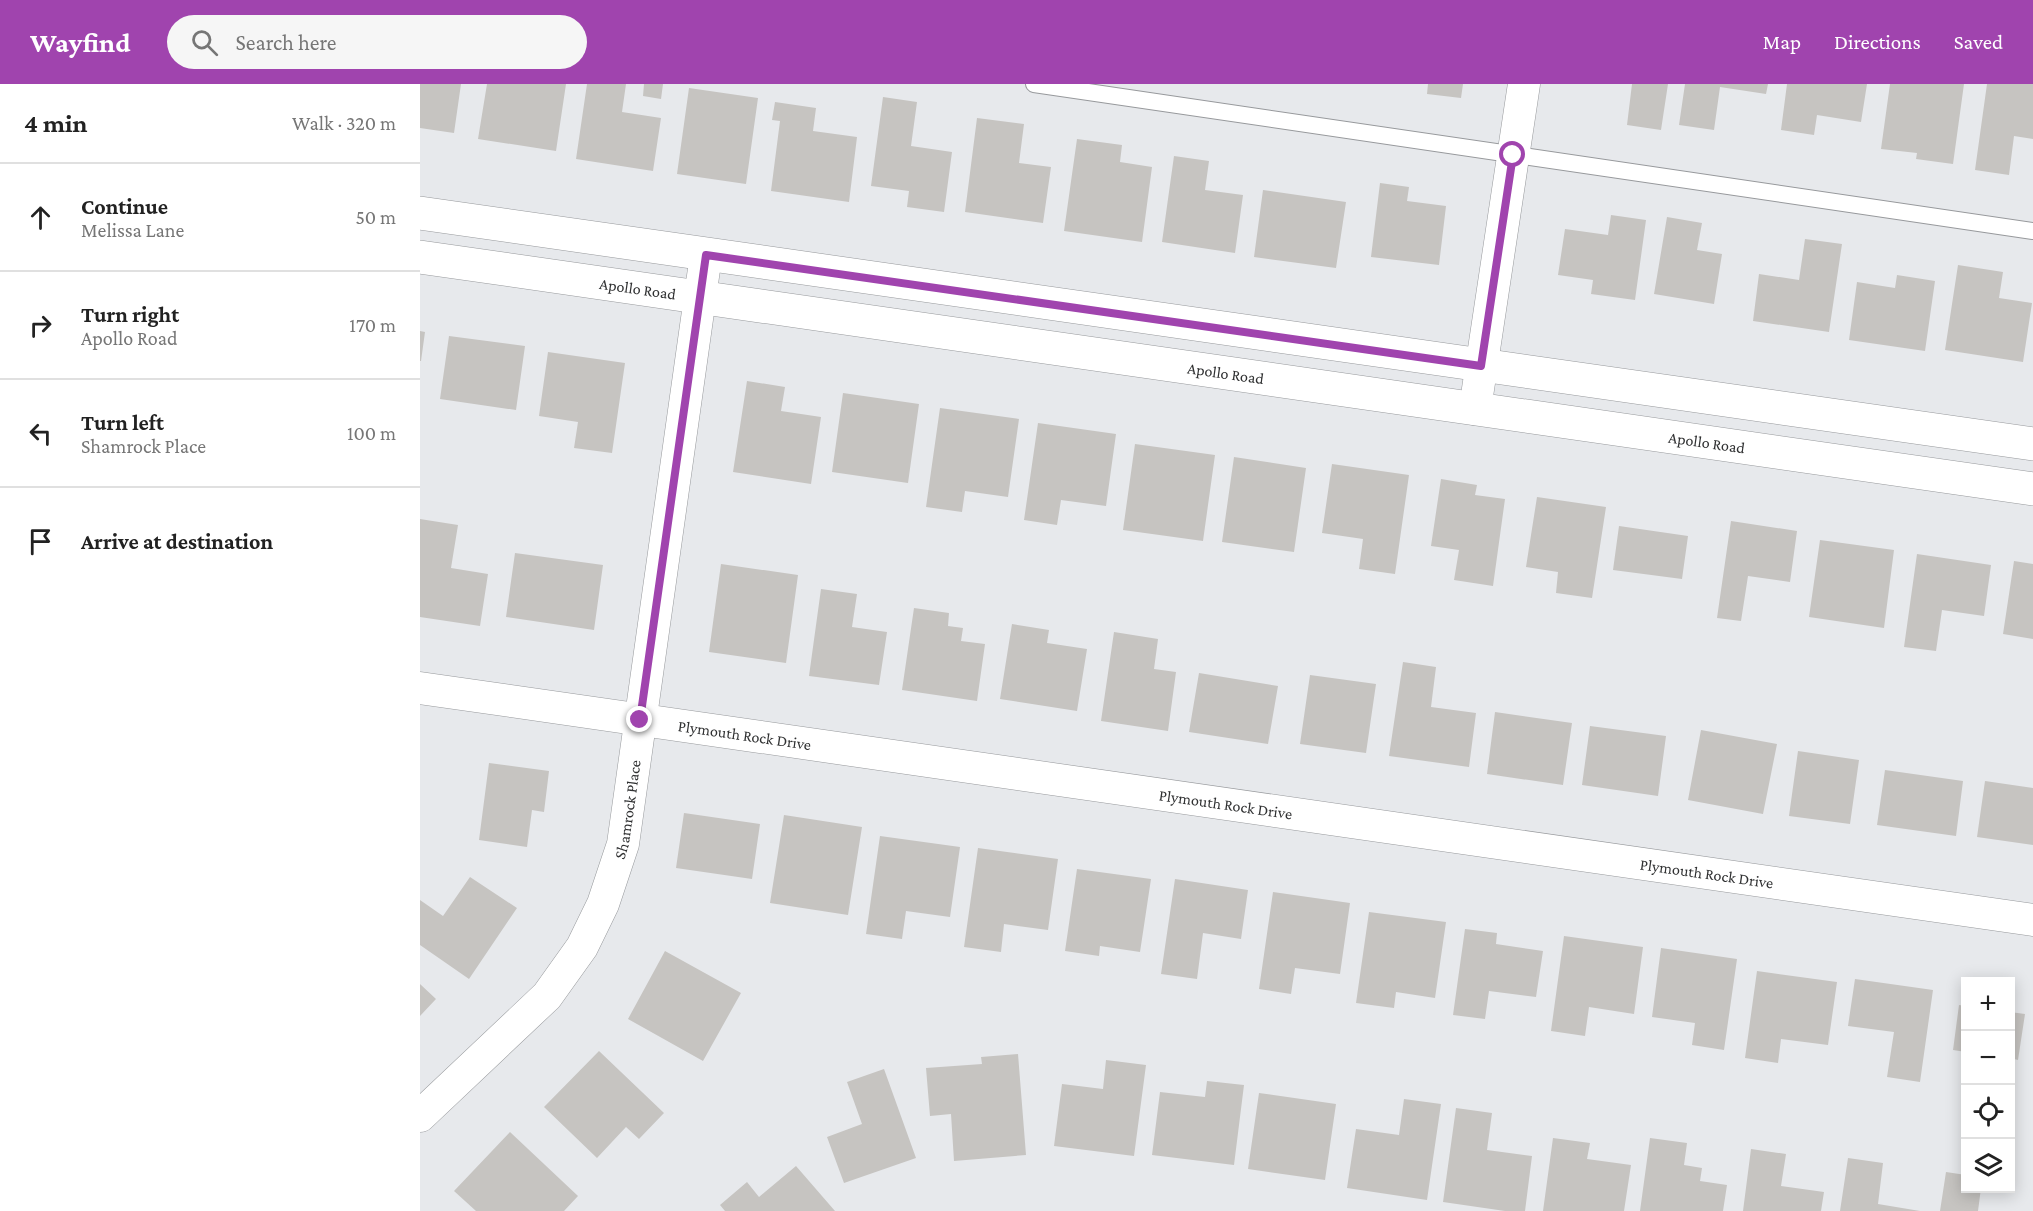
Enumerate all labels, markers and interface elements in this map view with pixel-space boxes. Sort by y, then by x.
search box [167,15,587,69]
icon: search [188,26,221,59]
text: Wayfind [30,27,131,58]
text: Search here [236,30,336,55]
text: Map [1763,30,1801,54]
text: Directions [1834,30,1921,54]
text: Saved [1954,30,2003,54]
text: 4 min [24,109,88,138]
text: Walk · 320 m [292,112,396,134]
route start [1499,141,1525,167]
text: Continue [81,194,168,219]
icon: ahead [24,201,57,234]
text: 50 m [355,206,396,228]
text: Melissa Lane [81,219,184,241]
street label: Apollo Road [598,275,678,303]
text: Turn right [81,302,179,327]
icon: right [24,309,57,342]
text: 170 m [349,314,396,336]
text: Apollo Road [81,327,178,349]
street label: Apollo Road [1186,359,1266,387]
text: Turn left [81,410,164,435]
icon: left [24,417,57,450]
text: 100 m [347,422,396,444]
street label: Apollo Road [1667,429,1747,457]
text: Shamrock Place [81,435,206,457]
icon: arrive [24,525,57,558]
text: Arrive at destination [81,529,273,554]
route end [626,706,652,732]
street label: Plymouth Rock Drive [677,717,812,753]
street label: Shamrock Place [611,759,644,861]
street label: Plymouth Rock Drive [1158,786,1293,822]
street label: Plymouth Rock Drive [1639,856,1774,892]
map controls [1961,977,2015,1193]
button: + [1961,977,2015,1031]
button: − [1961,1031,2015,1085]
button: locate [1961,1085,2015,1139]
button: layers [1961,1139,2015,1193]

